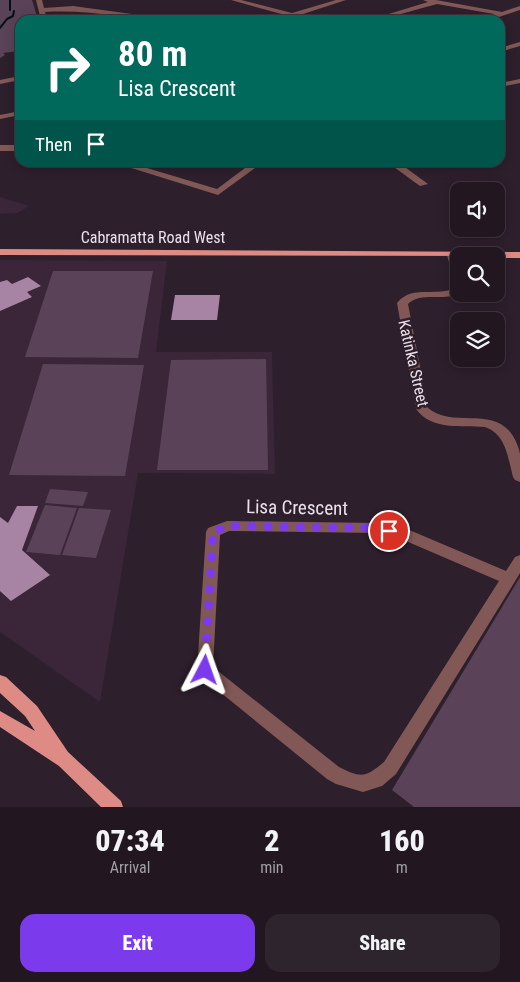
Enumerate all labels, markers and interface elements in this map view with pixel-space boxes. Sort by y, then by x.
text: 80 m [118,34,187,75]
icon: right [35,35,100,100]
text: Lisa Crescent [118,76,236,101]
icon: arrive [82,130,110,158]
text: Then [35,133,72,156]
map controls [450,182,505,367]
button: sound [450,182,505,237]
street label: Cabramatta Road West [81,228,226,247]
button: search [450,247,505,302]
button: layers [450,312,505,367]
street label: Katinka Street [394,318,433,409]
street label: Lisa Crescent [246,495,348,520]
pin [368,510,410,552]
icon: arrive [375,517,403,545]
position arrow [178,643,230,695]
text: 07:34 [95,823,165,858]
text: 2 [264,823,279,858]
text: 160 [379,823,425,858]
text: Arrival [110,858,150,877]
text: min [260,858,284,877]
text: m [396,858,408,877]
button: Exit [20,914,255,972]
button: Share [265,914,500,972]

